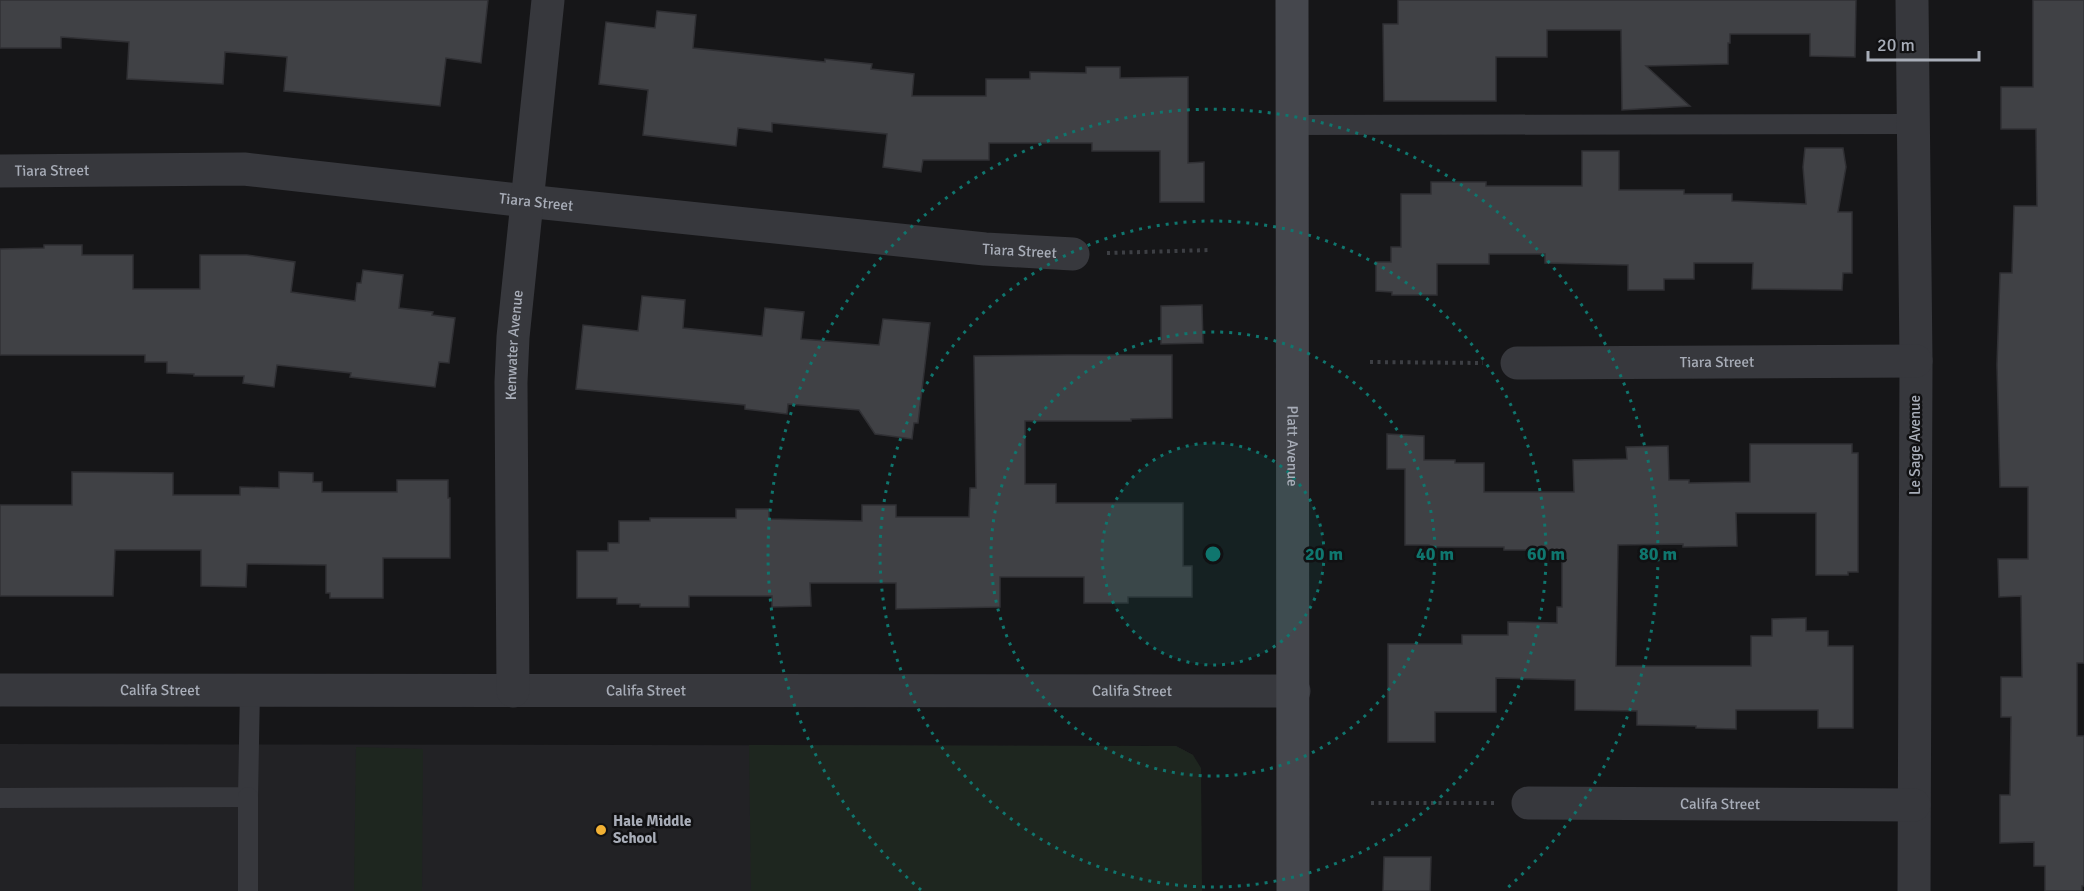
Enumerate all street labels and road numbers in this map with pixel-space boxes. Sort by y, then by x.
street label: Tiara Street [15,161,89,180]
street label: Tiara Street [498,189,574,215]
street label: Tiara Street [982,240,1057,262]
street label: Kenwater Avenue [502,289,527,400]
street label: Tiara Street [1680,353,1754,371]
street label: Le Sage Avenue [1906,395,1924,495]
street label: Platt Avenue [1283,405,1302,487]
street label: Califa Street [120,681,200,699]
street label: Califa Street [606,681,686,700]
street label: Califa Street [1092,682,1172,700]
street label: Califa Street [1680,795,1760,813]

